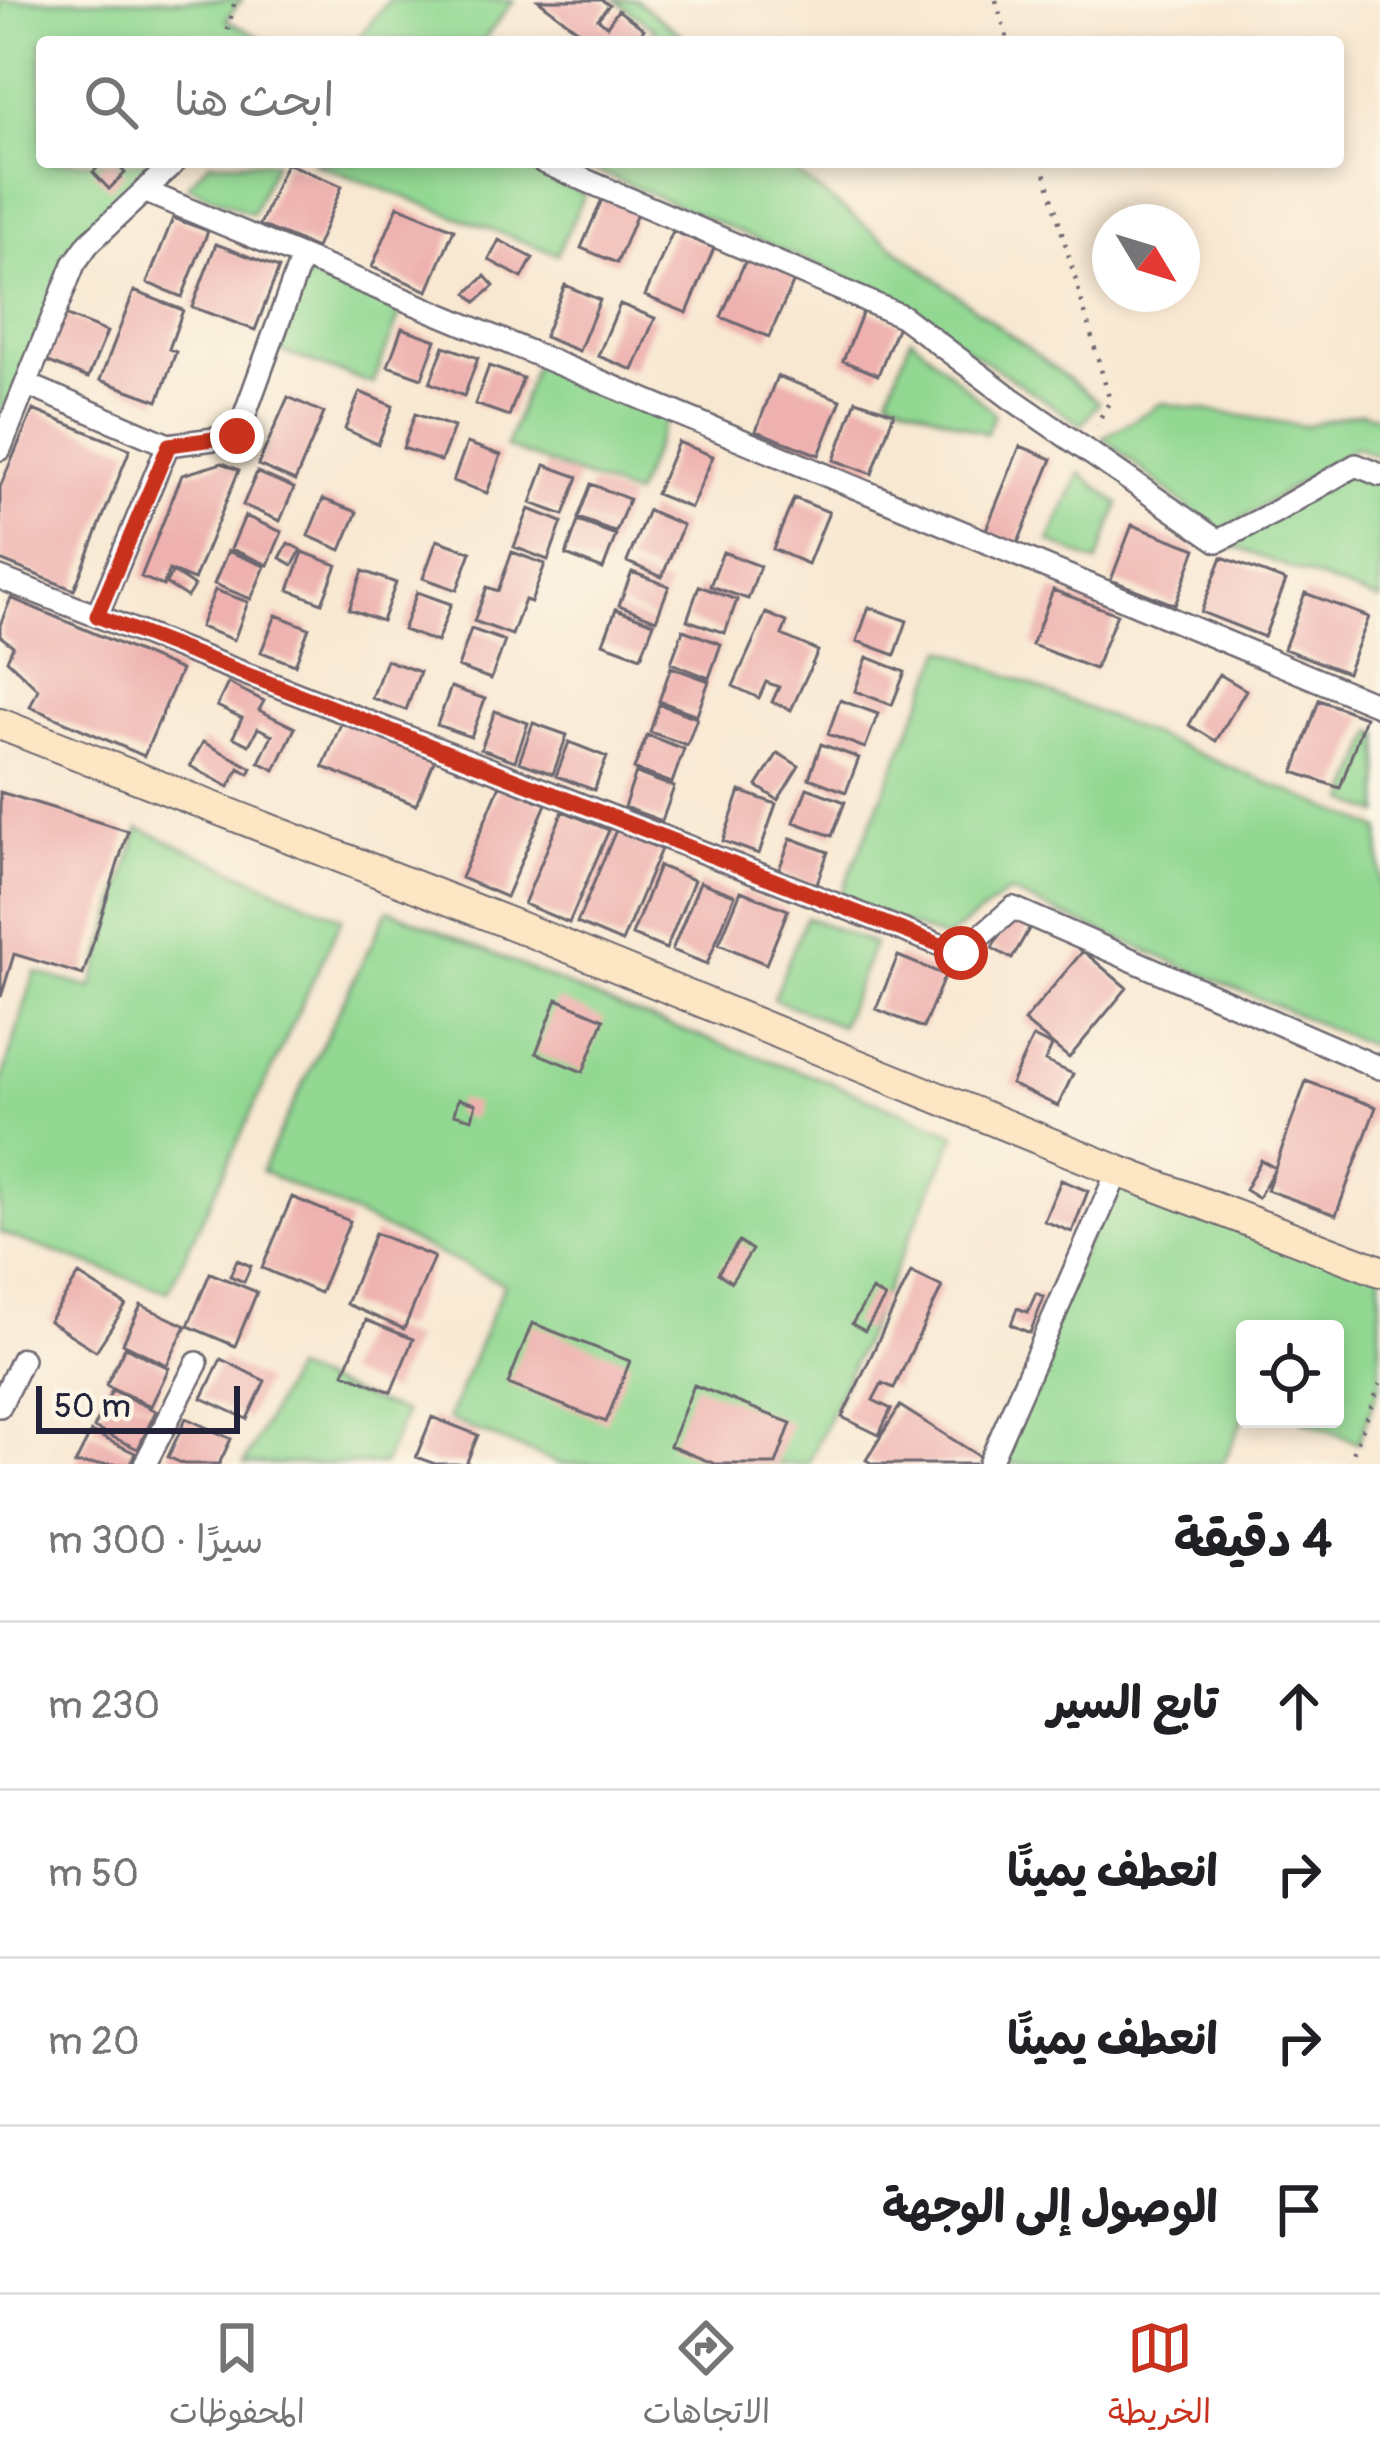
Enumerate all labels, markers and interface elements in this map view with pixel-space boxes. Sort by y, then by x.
search box [36,36,1344,168]
icon: search [78,69,144,135]
text: ابحث هنا [174,73,334,129]
north arrow [1092,204,1200,312]
route end [210,409,264,463]
route start [934,926,988,980]
map controls [1236,1320,1344,1428]
button: locate [1236,1320,1344,1428]
scale bar [36,1380,240,1433]
text: 50 m [54,1386,131,1427]
text: 4 دقيقة [1174,1508,1332,1572]
text: سيرًا · 300 m [48,1516,264,1565]
icon: ahead [1266,1673,1332,1739]
text: تابع السير [1048,1676,1218,1732]
text: 230 m [48,1681,160,1730]
icon: right [1266,1841,1332,1907]
text: انعطف يمينًا [1007,1844,1218,1900]
text: 50 m [48,1849,139,1898]
icon: right [1266,2009,1332,2075]
text: انعطف يمينًا [1007,2012,1218,2068]
text: 20 m [48,2017,140,2066]
icon: arrive [1266,2177,1332,2243]
text: الوصول إلى الوجهة [882,2180,1218,2236]
tab: المحفوظات [169,2315,305,2441]
tab: الاتجاهات [643,2315,770,2441]
tab: الخريطة [1108,2315,1211,2441]

